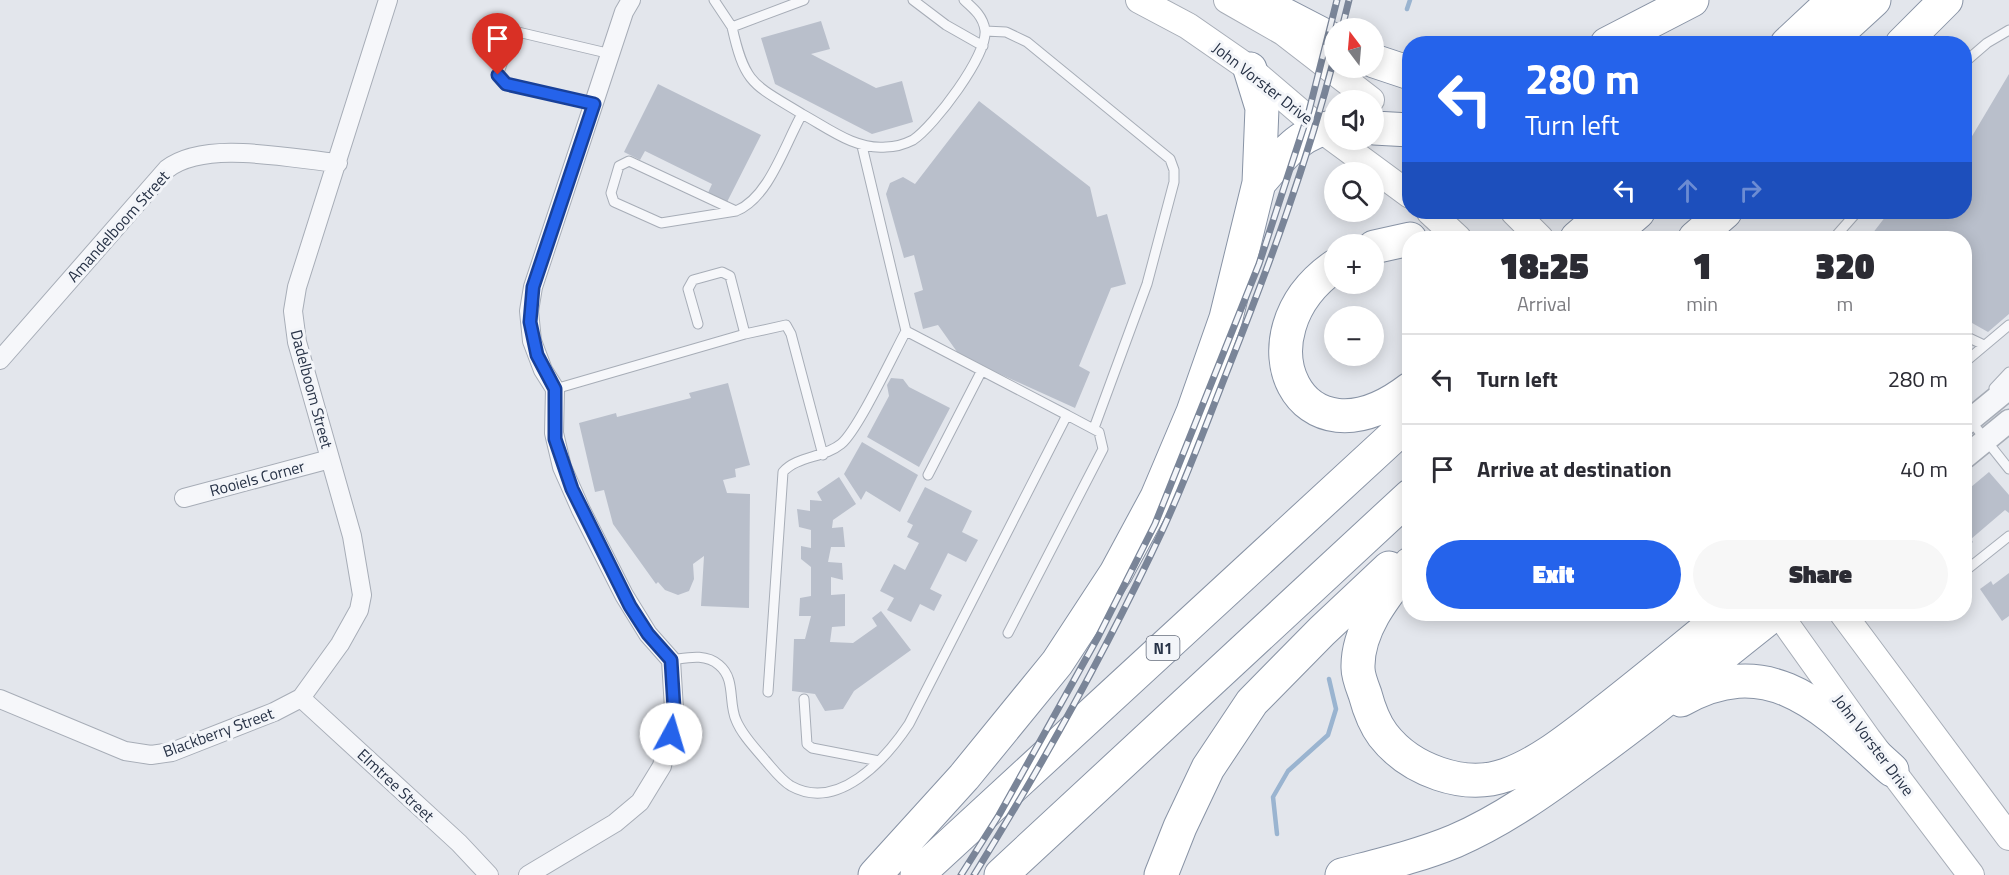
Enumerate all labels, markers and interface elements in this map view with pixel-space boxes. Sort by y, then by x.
pin [472,13,523,75]
north arrow [1324,18,1384,78]
map controls [1324,18,1384,366]
icon: arrive [481,22,514,55]
street label: John Vorster Drive [1208,36,1318,130]
text: 280 m [1525,46,1640,110]
icon: left [1426,60,1504,138]
button: sound [1324,90,1384,150]
text: Turn left [1525,104,1619,145]
button: search [1324,162,1384,222]
street label: Amandelboom Street [61,164,175,287]
icon: left [1608,174,1641,207]
icon: ahead [1671,174,1704,207]
icon: right [1734,174,1767,207]
button: + [1324,234,1384,294]
text: 18:25 [1499,238,1589,293]
text: 1 [1692,238,1712,293]
text: 320 [1815,238,1875,293]
text: Arrival [1517,288,1571,319]
text: min [1686,288,1718,319]
text: m [1837,288,1853,319]
button: − [1324,306,1384,366]
street label: Dadelboom Street [285,327,339,451]
text: Turn left [1477,362,1558,396]
text: 280 m [1888,362,1948,396]
icon: left [1426,363,1459,396]
text: Arrive at destination [1477,452,1672,486]
text: 40 m [1900,452,1948,486]
icon: arrive [1426,453,1459,486]
street label: Rooiels Corner [207,454,308,502]
button: Exit [1426,540,1681,609]
button: Share [1693,540,1948,609]
road number: N1 [1146,636,1180,660]
street label: John Vorster Drive [1828,689,1920,801]
street label: Blackberry Street [159,701,277,763]
position arrow [639,702,703,766]
street label: Elmtree Street [352,743,440,827]

